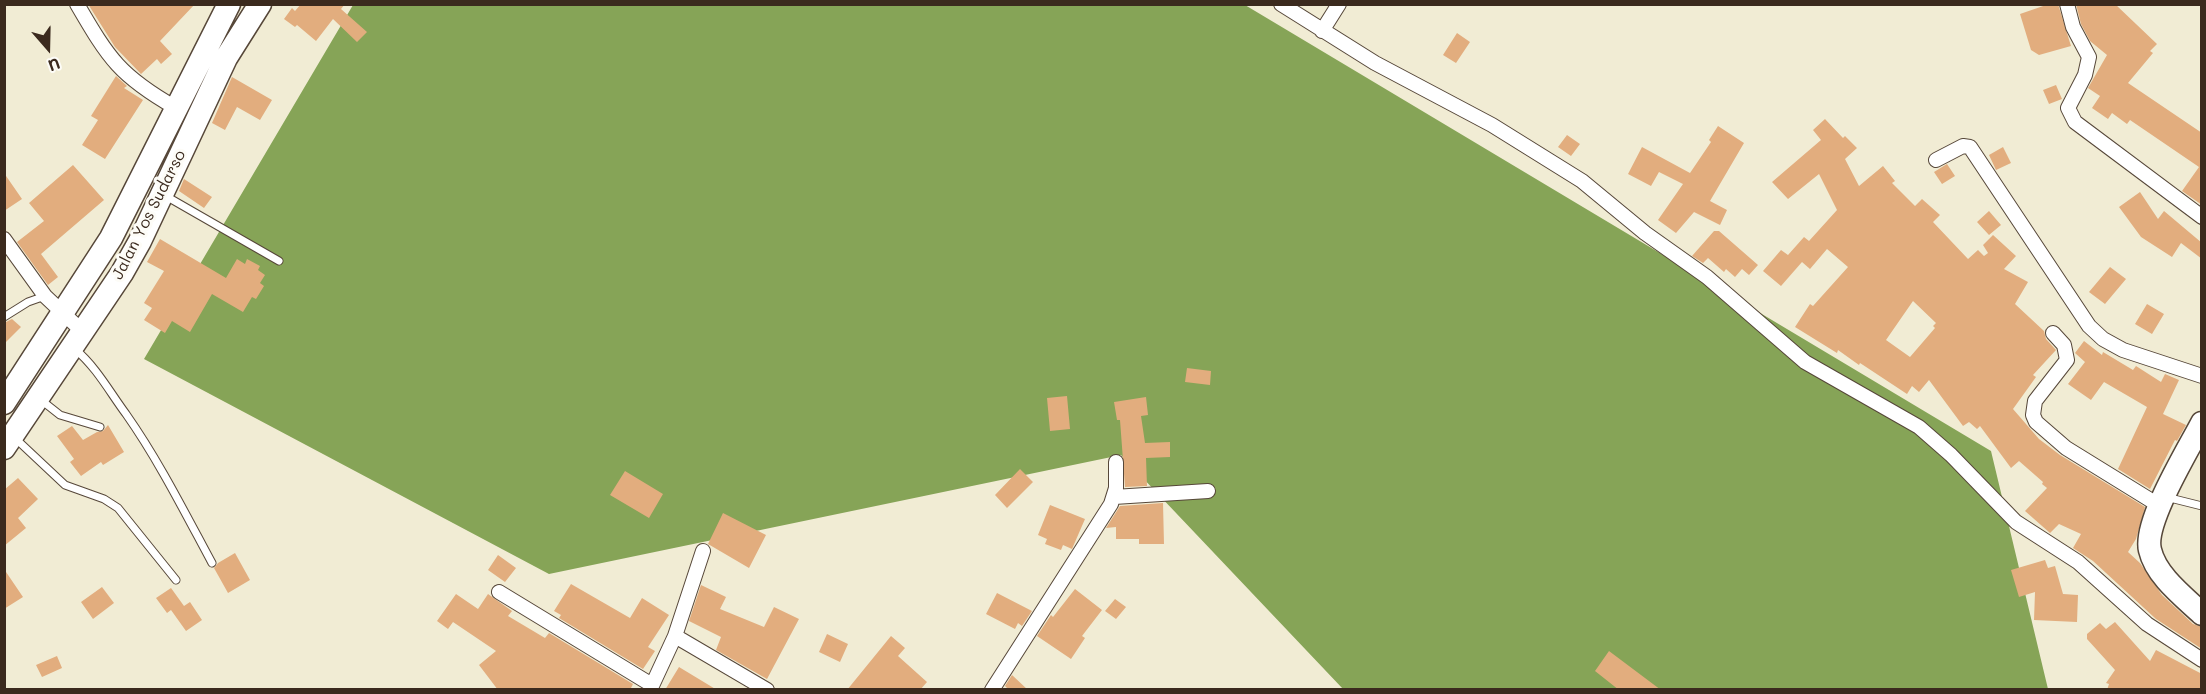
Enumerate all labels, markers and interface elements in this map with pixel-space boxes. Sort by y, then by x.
north arrow [18,18,78,78]
text: U [45,54,63,77]
street label: Jalan Yos Sudarso [108,147,190,283]

